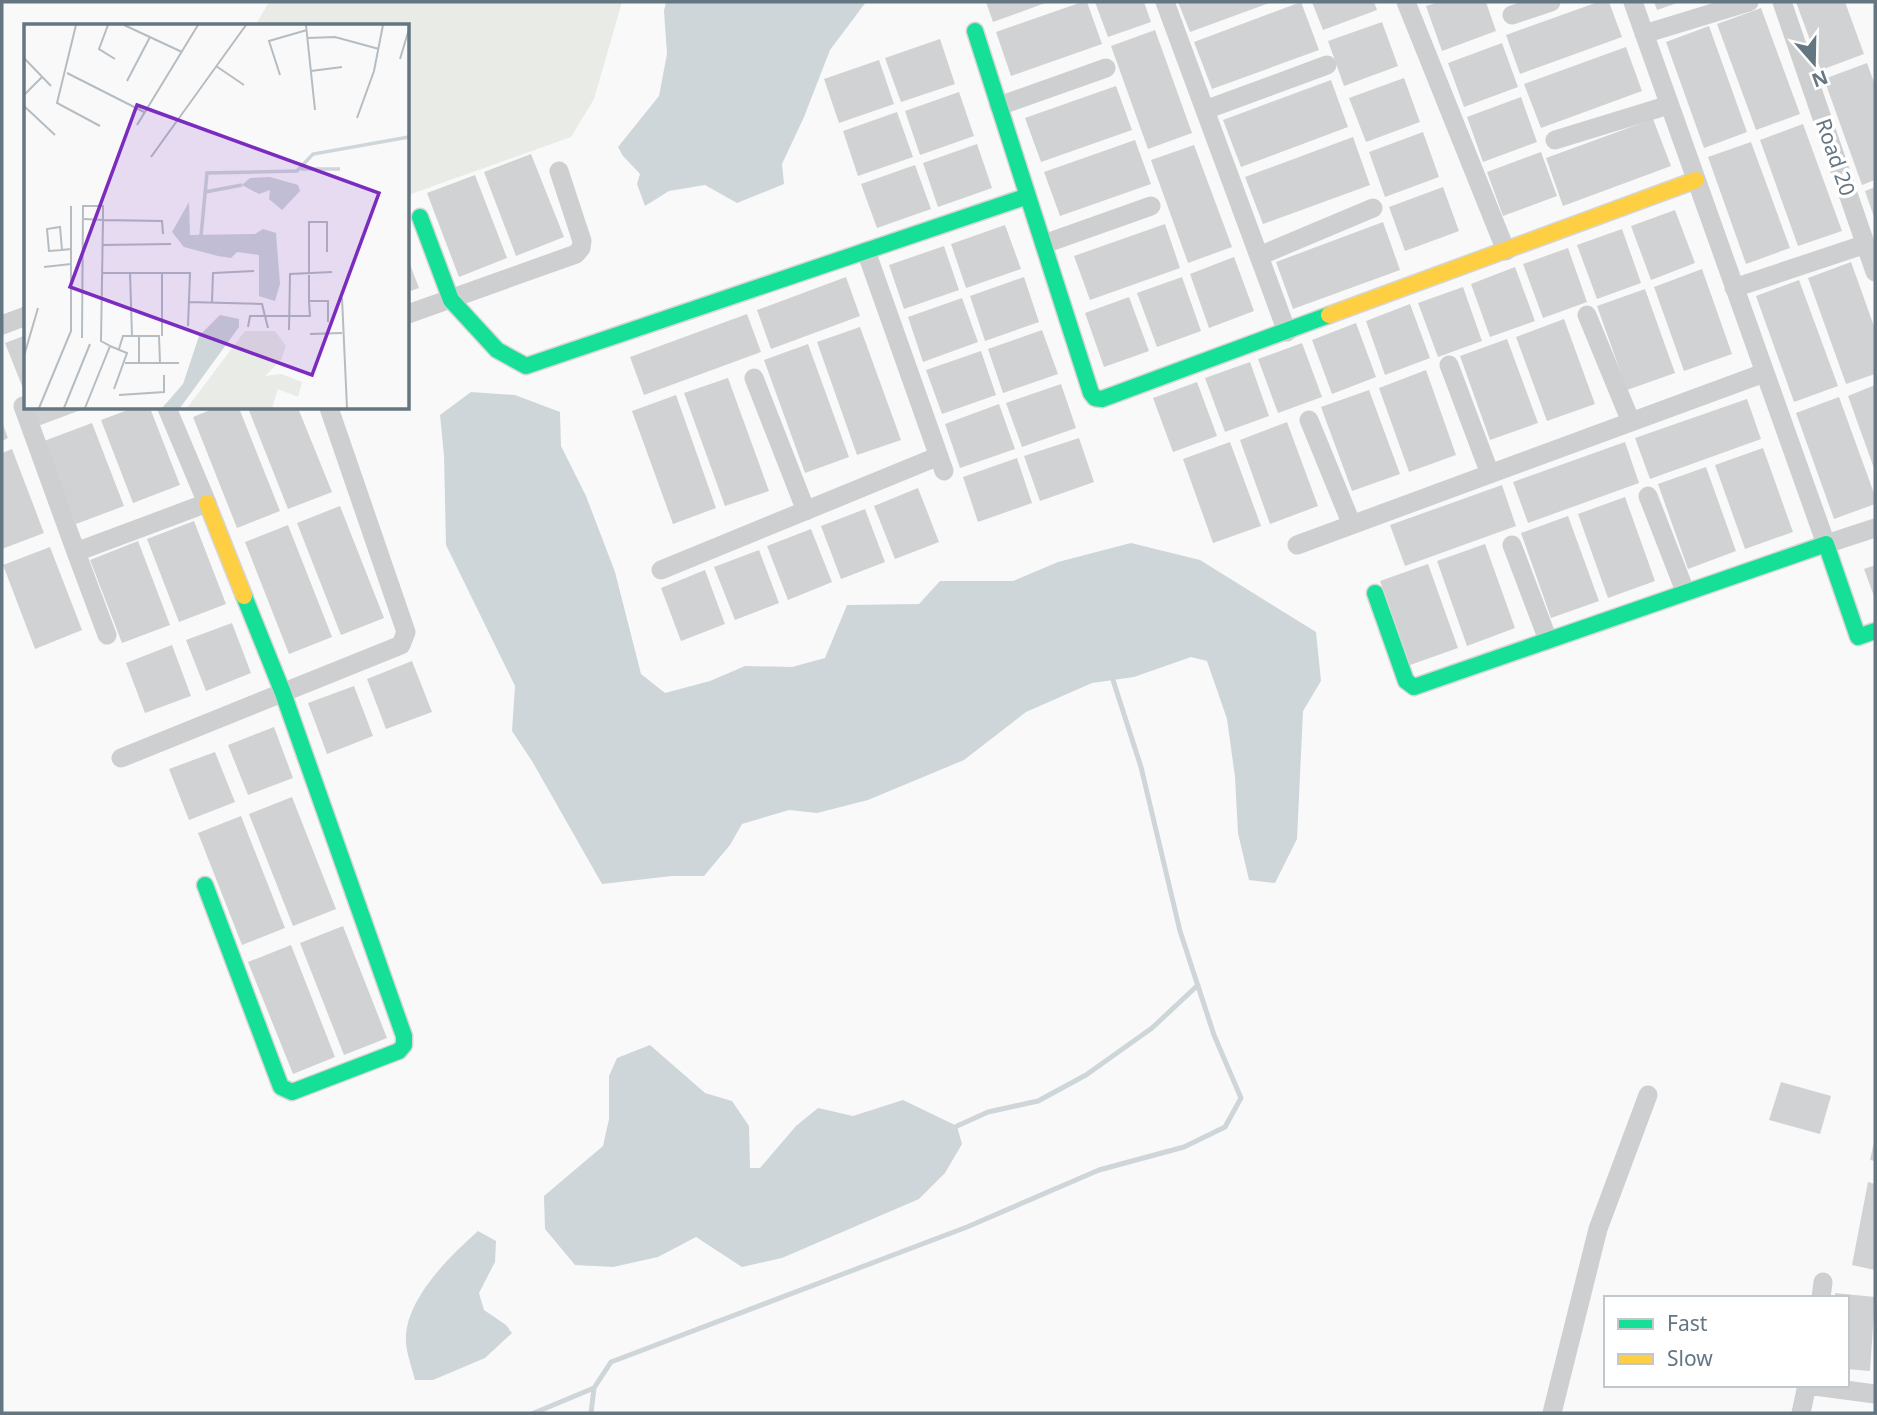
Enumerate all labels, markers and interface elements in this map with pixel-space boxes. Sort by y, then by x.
inset map [24,24,410,410]
north arrow [1779,28,1849,98]
text: N [1808,64,1832,94]
street label: Road 20 [1810,115,1862,199]
legend [1604,1296,1849,1387]
text: Fast [1667,1309,1708,1337]
text: Slow [1667,1344,1713,1372]

